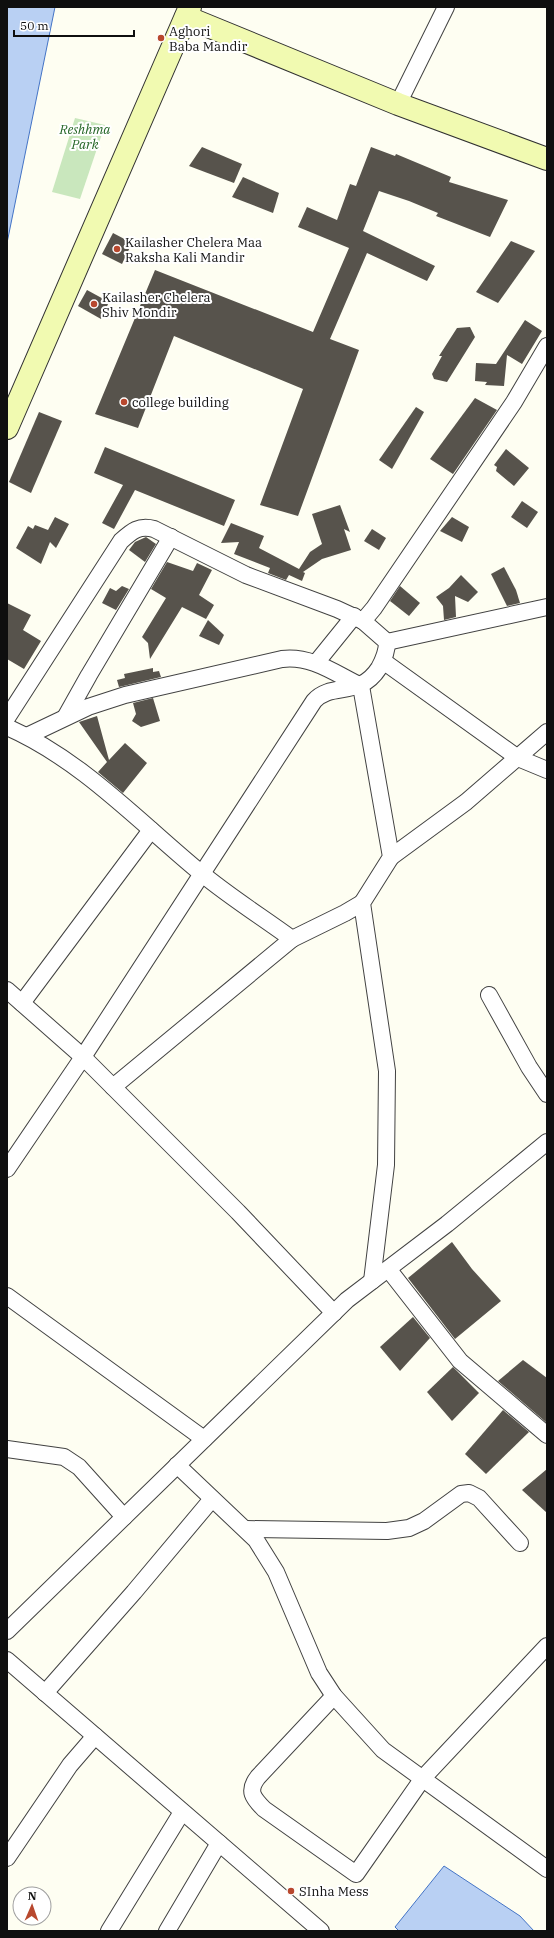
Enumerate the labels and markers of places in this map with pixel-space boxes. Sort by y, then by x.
place label: Aghori Baba Mandir [169,23,247,55]
marker: Aghori Baba Mandir [156,33,166,43]
place label: Kailasher Chelera Maa Raksha Kali Mandir [125,234,262,266]
marker: Kailasher Chelera Maa Raksha Kali Mandir [112,244,122,254]
place label: Kailasher Chelera Shiv Mondir [102,289,211,321]
marker: Kailasher Chelera Shiv Mondir [89,299,99,309]
place label: college building [132,394,229,411]
marker: college building [119,397,129,407]
place label: SInha Mess [299,1883,369,1900]
marker: SInha Mess [286,1886,296,1896]

